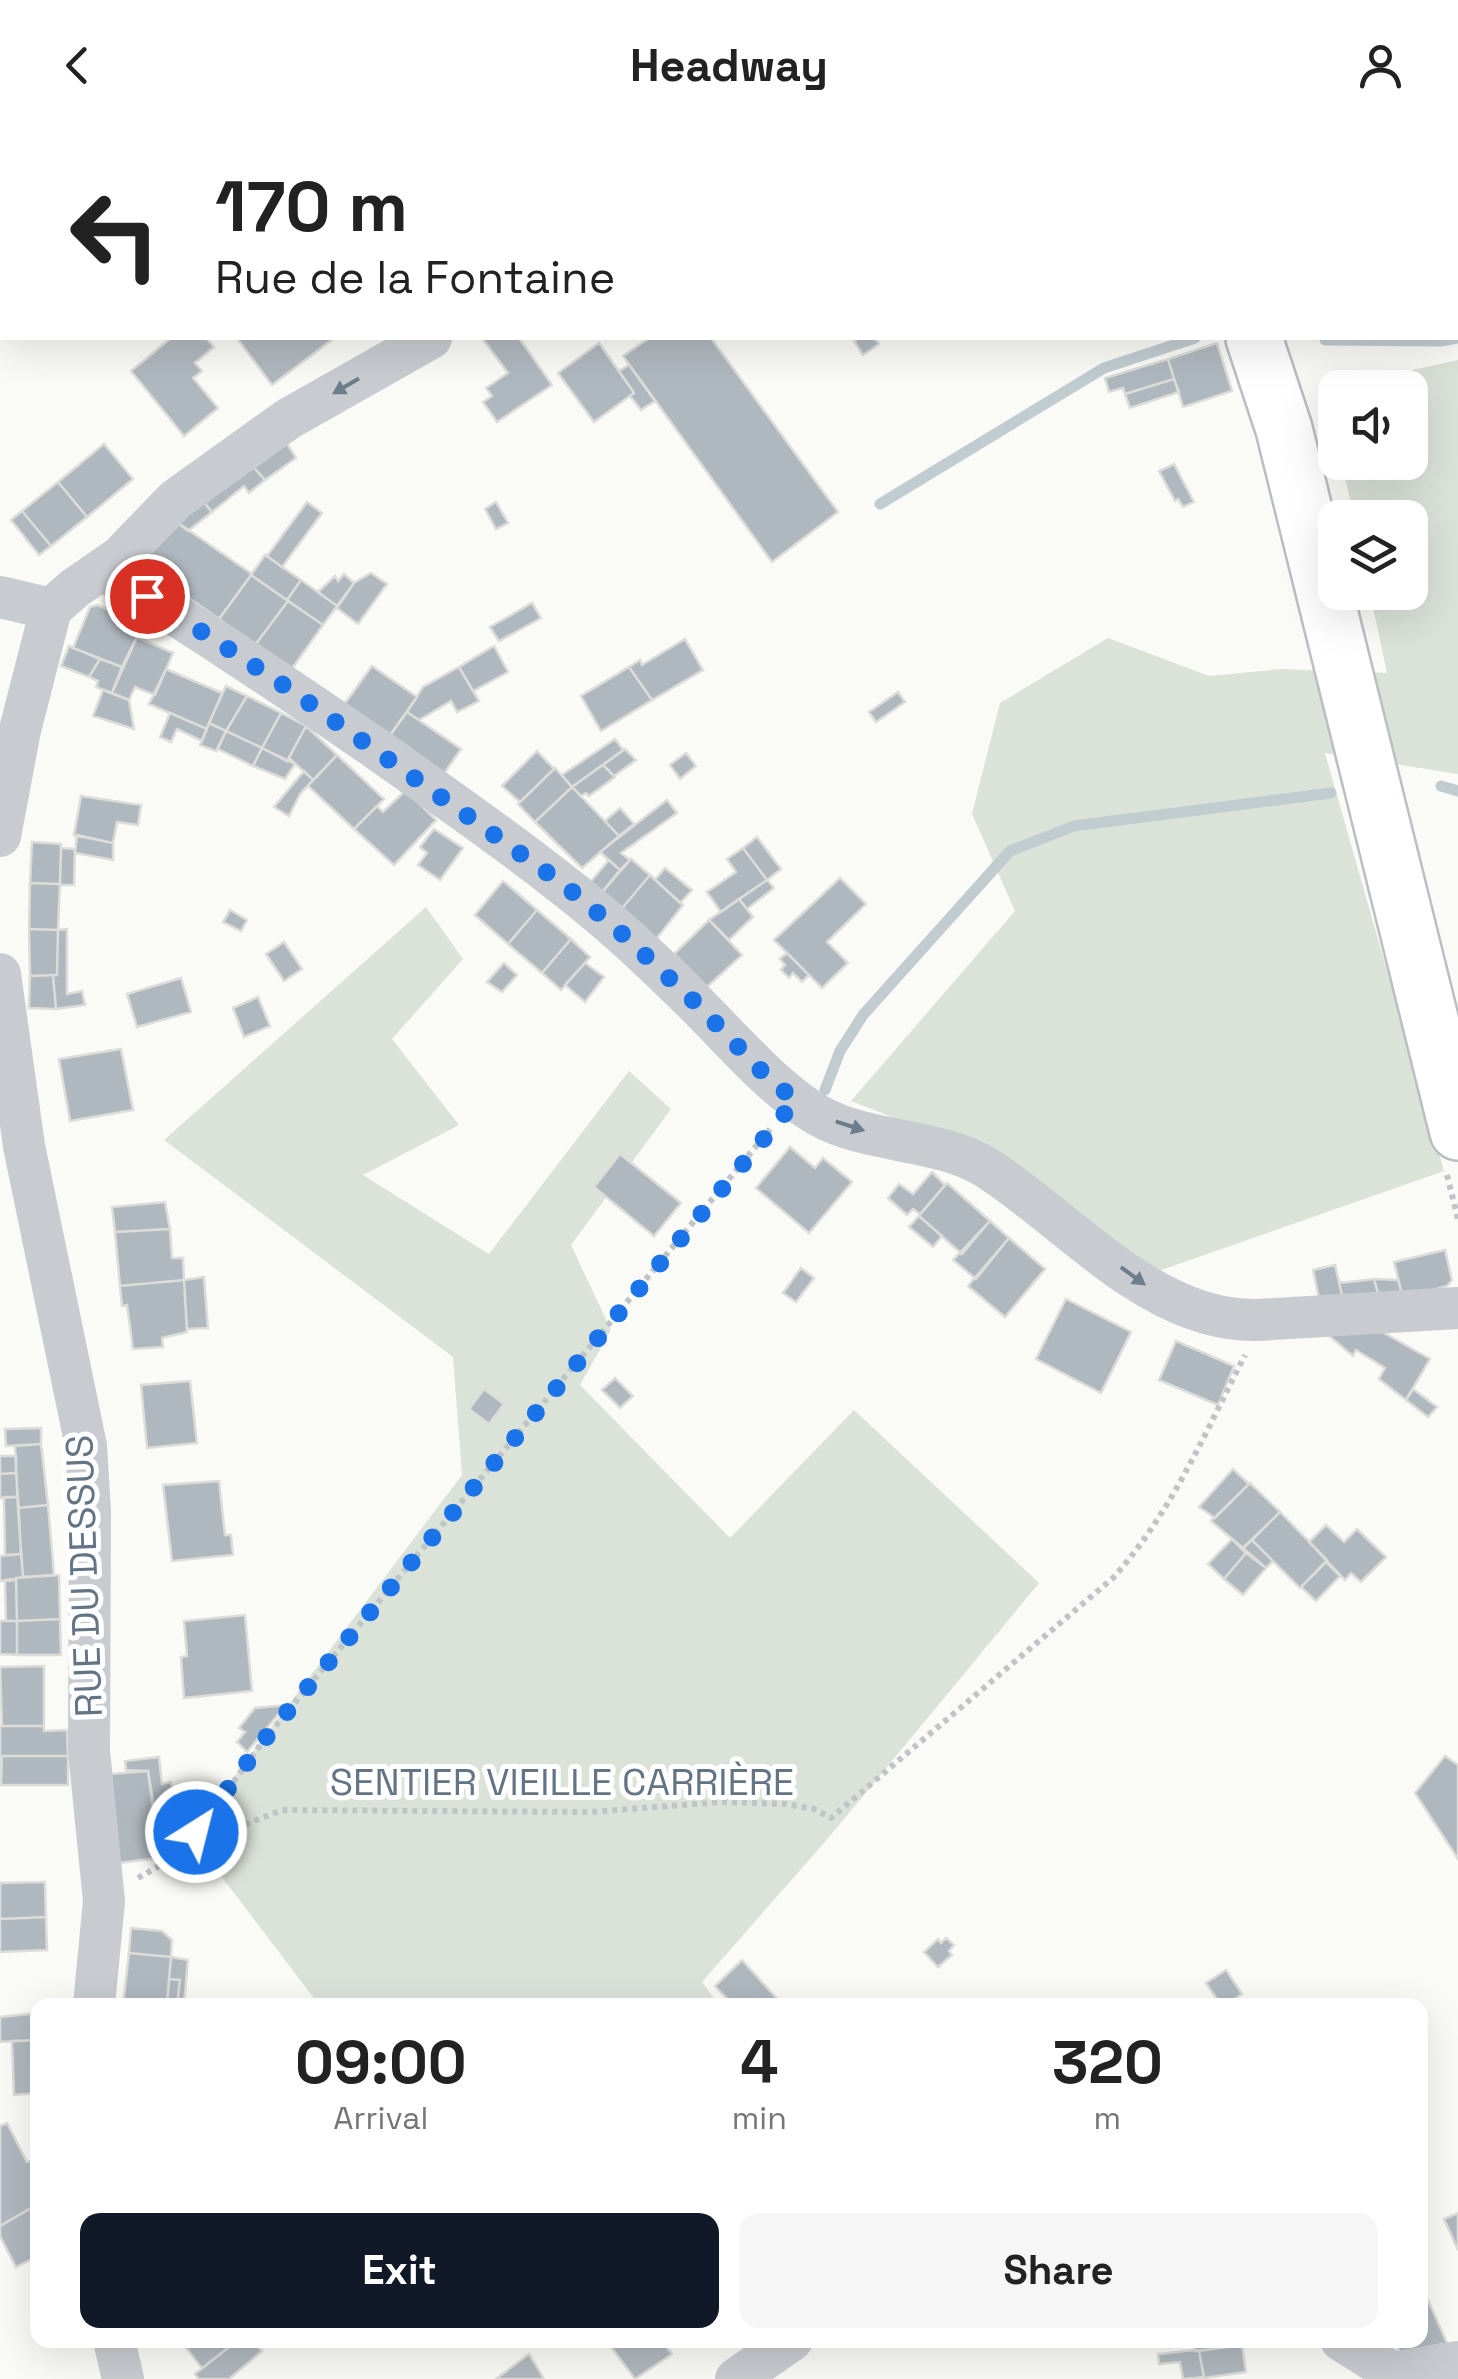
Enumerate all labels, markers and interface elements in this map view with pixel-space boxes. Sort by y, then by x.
text: Headway [630,37,828,94]
icon: back [50,38,105,93]
icon: person [1353,38,1408,93]
text: 170 m [215,162,408,251]
icon: left [50,170,180,300]
text: Rue de la Fontaine [215,249,615,306]
map controls [1318,370,1428,610]
button: sound [1318,370,1428,480]
one-way arrow [332,377,361,394]
button: layers [1318,500,1428,610]
pin [105,554,190,639]
icon: arrive [120,569,175,624]
one-way arrow [836,1119,866,1134]
one-way arrow [1120,1266,1146,1285]
street label: RUE DU DESSUS [55,1434,113,1718]
street label: SENTIER VIEILLE CARRIÈRE [330,1758,794,1806]
position arrow [144,1780,248,1884]
text: 09:00 [295,2024,467,2101]
text: 4 [740,2024,778,2101]
text: 320 [1052,2024,1163,2101]
text: Arrival [333,2098,428,2138]
text: min [732,2098,787,2138]
text: m [1094,2098,1121,2138]
button: Exit [80,2213,719,2328]
button: Share [739,2213,1378,2328]

